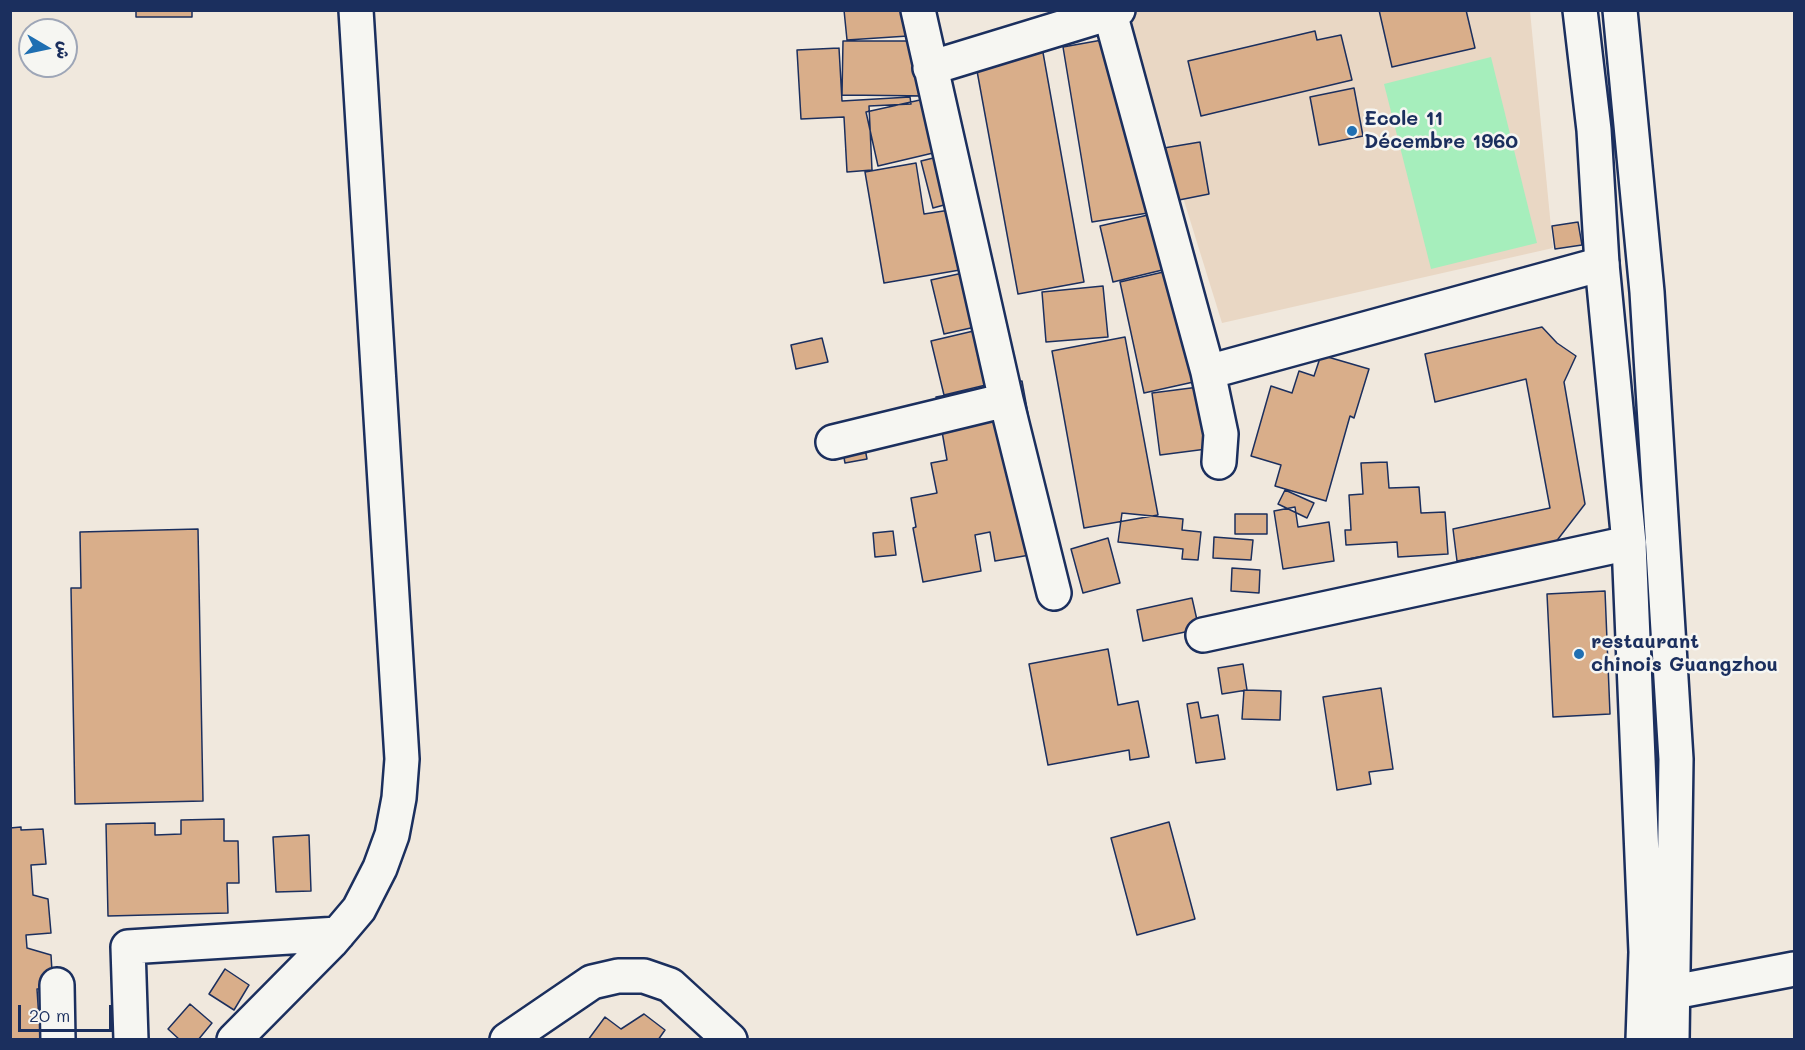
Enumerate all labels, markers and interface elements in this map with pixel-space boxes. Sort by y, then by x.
north arrow [18,18,78,78]
text: ش [53,40,76,61]
place label: Ecole 11 Décembre 1960 [1364,107,1518,154]
marker: Ecole 11 Décembre 1960 [1345,124,1359,138]
place label: restaurant chinois Guangzhou [1591,630,1778,677]
marker: restaurant chinois Guangzhou [1572,647,1586,661]
scale bar [21,993,116,1031]
text: 20 m [29,1003,70,1027]

